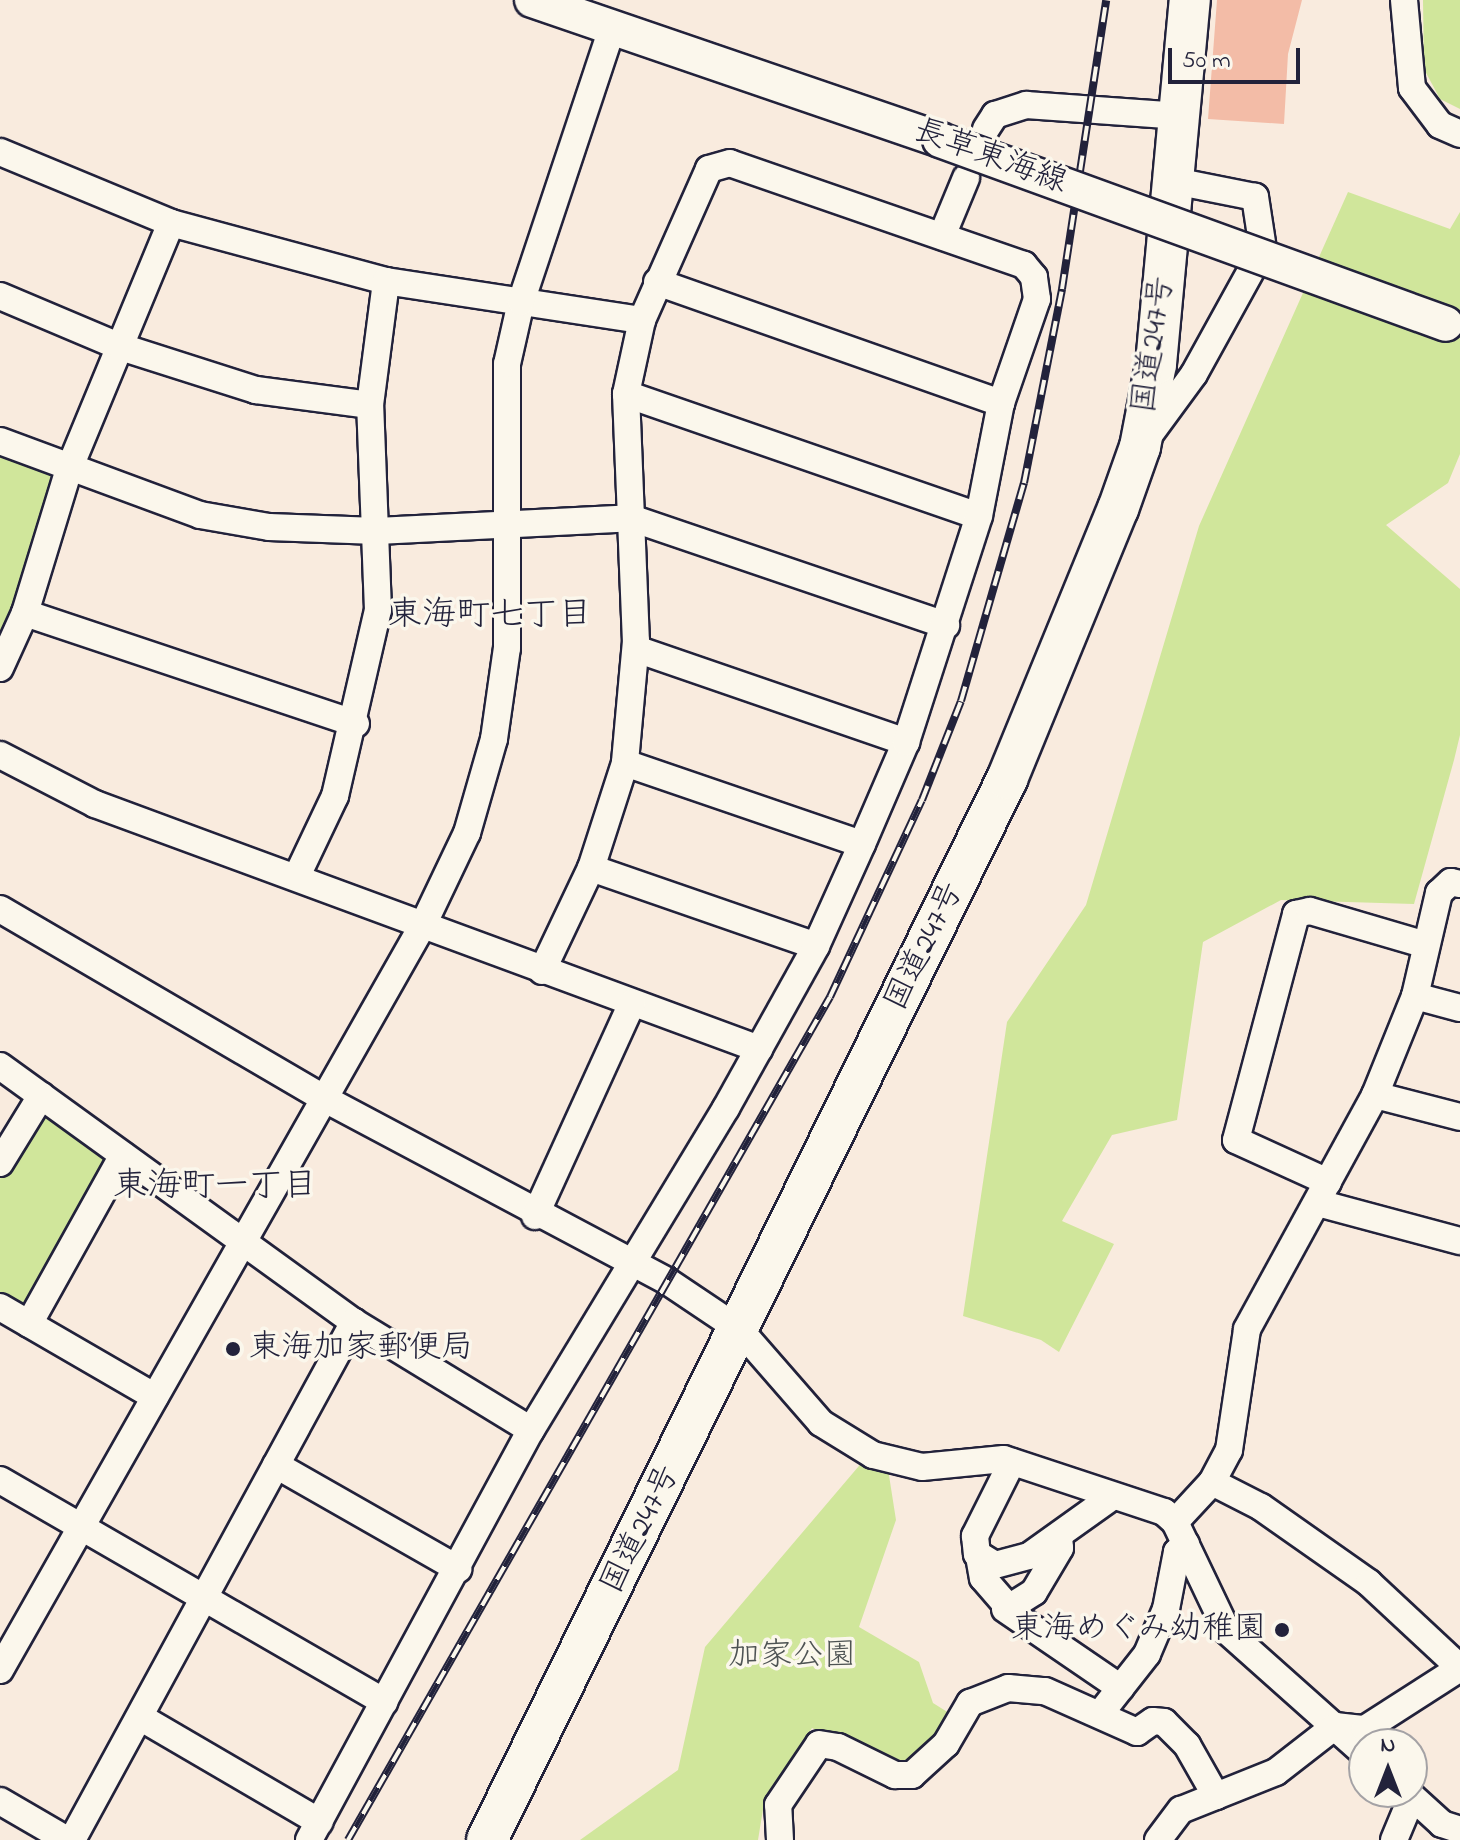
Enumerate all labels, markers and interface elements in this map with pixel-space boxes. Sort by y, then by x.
scale bar [1172,32,1304,82]
text: 50 m [1182,44,1231,79]
street label: 長草東海線 [908,113,1072,203]
street label: 国道247号 [1126,274,1184,416]
district label: 東海町七丁目 [388,597,592,637]
street label: 国道247号 [878,876,974,1018]
district label: 東海町一丁目 [113,1168,317,1208]
place label: 東海加家郵便局 [249,1330,473,1368]
marker: 東海加家郵便局 [224,1340,242,1358]
street label: 国道247号 [594,1459,690,1601]
place label: 東海めぐみ幼稚園 [1010,1611,1266,1649]
marker: 東海めぐみ幼稚園 [1273,1621,1291,1639]
park label: 加家公園 [728,1638,856,1676]
north arrow [1348,1728,1428,1808]
text: N [1381,1730,1395,1762]

